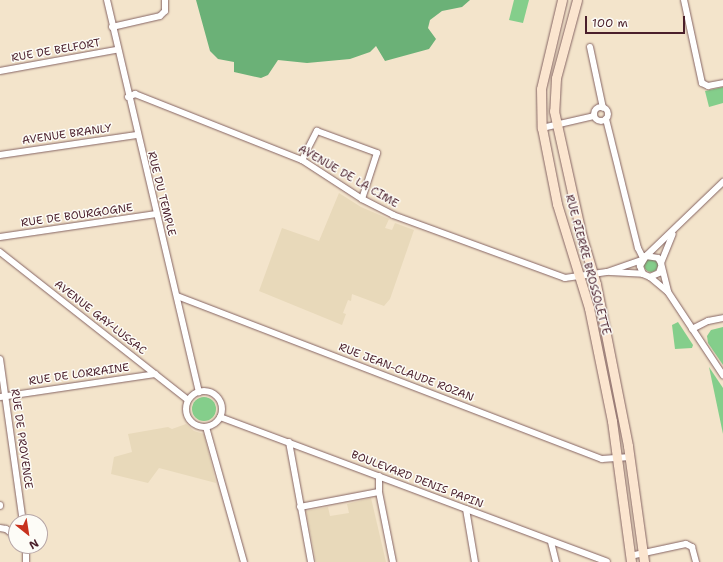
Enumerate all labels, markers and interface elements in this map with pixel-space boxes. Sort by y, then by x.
scale bar [587,8,687,34]
text: 100 m [592,15,628,31]
street label: RUE DE BELFORT [10,37,102,65]
street label: AVENUE BRANLY [21,122,113,148]
street label: AVENUE DE LA CIME [295,143,401,211]
street label: RUE DU TEMPLE [144,150,178,238]
street label: RUE PIERRE BROSSOLETTE [562,193,612,337]
street label: RUE DE BOURGOGNE [20,202,134,230]
street label: AVENUE GAY-LUSSAC [51,278,149,358]
street label: RUE JEAN-CLAUDE ROZAN [337,341,475,405]
street label: RUE DE LORRAINE [28,361,130,389]
street label: RUE DE PROVENCE [7,388,35,490]
street label: BOULEVARD DENIS PAPIN [349,449,485,511]
north arrow [8,514,48,554]
text: N [26,535,41,553]

